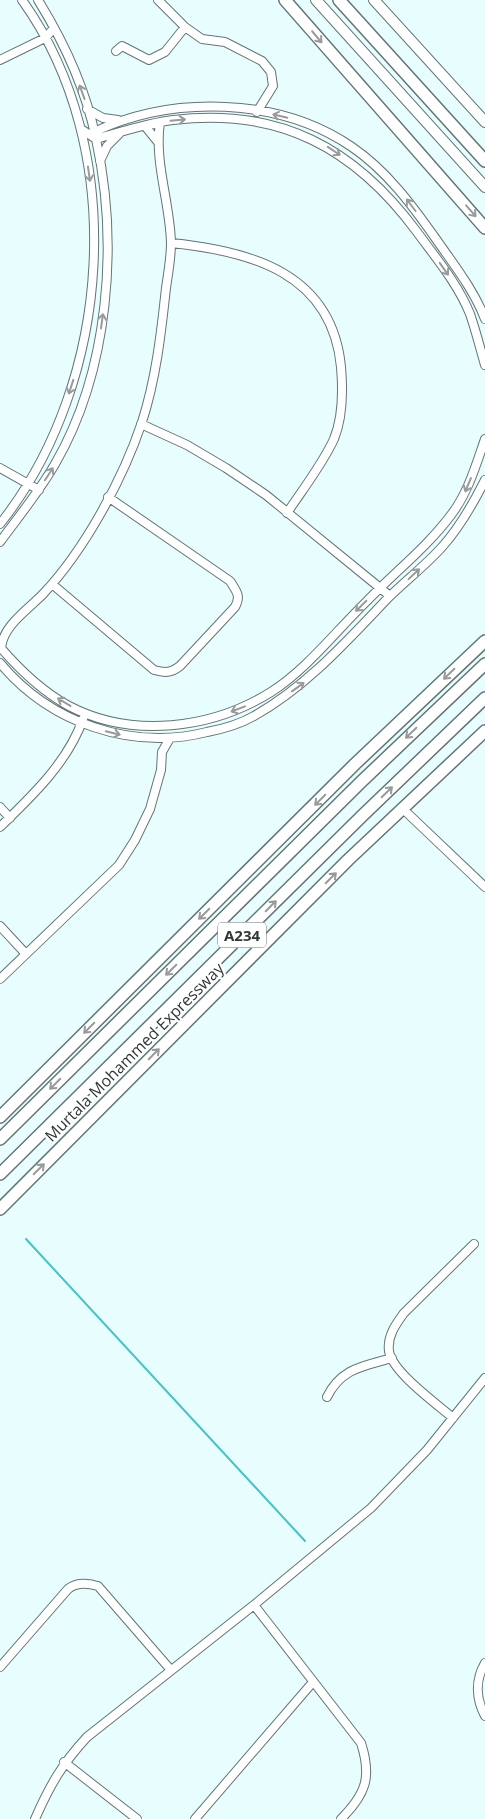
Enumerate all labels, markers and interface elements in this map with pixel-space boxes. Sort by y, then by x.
one-way arrow [311,30,322,43]
one-way arrow [77,84,86,100]
one-way arrow [272,111,288,120]
one-way arrow [169,115,185,125]
one-way arrow [326,146,340,156]
one-way arrow [84,166,94,182]
one-way arrow [406,199,417,212]
one-way arrow [465,205,476,218]
one-way arrow [439,262,449,276]
one-way arrow [98,314,108,330]
one-way arrow [65,378,75,394]
one-way arrow [44,467,54,481]
one-way arrow [462,477,472,492]
one-way arrow [408,568,421,580]
one-way arrow [355,600,368,612]
one-way arrow [444,668,456,680]
one-way arrow [291,682,305,692]
one-way arrow [57,697,71,707]
one-way arrow [230,705,246,714]
one-way arrow [405,727,418,739]
one-way arrow [105,729,121,738]
one-way arrow [381,786,393,798]
one-way arrow [314,793,326,806]
one-way arrow [325,871,337,884]
one-way arrow [265,900,277,912]
one-way arrow [198,908,211,920]
road number: A234 [218,922,266,948]
street label: Murtala Mohammed Expressway [40,957,229,1146]
one-way arrow [164,964,177,976]
one-way arrow [83,1022,95,1035]
one-way arrow [148,1049,160,1061]
one-way arrow [49,1078,61,1090]
one-way arrow [33,1163,46,1175]

